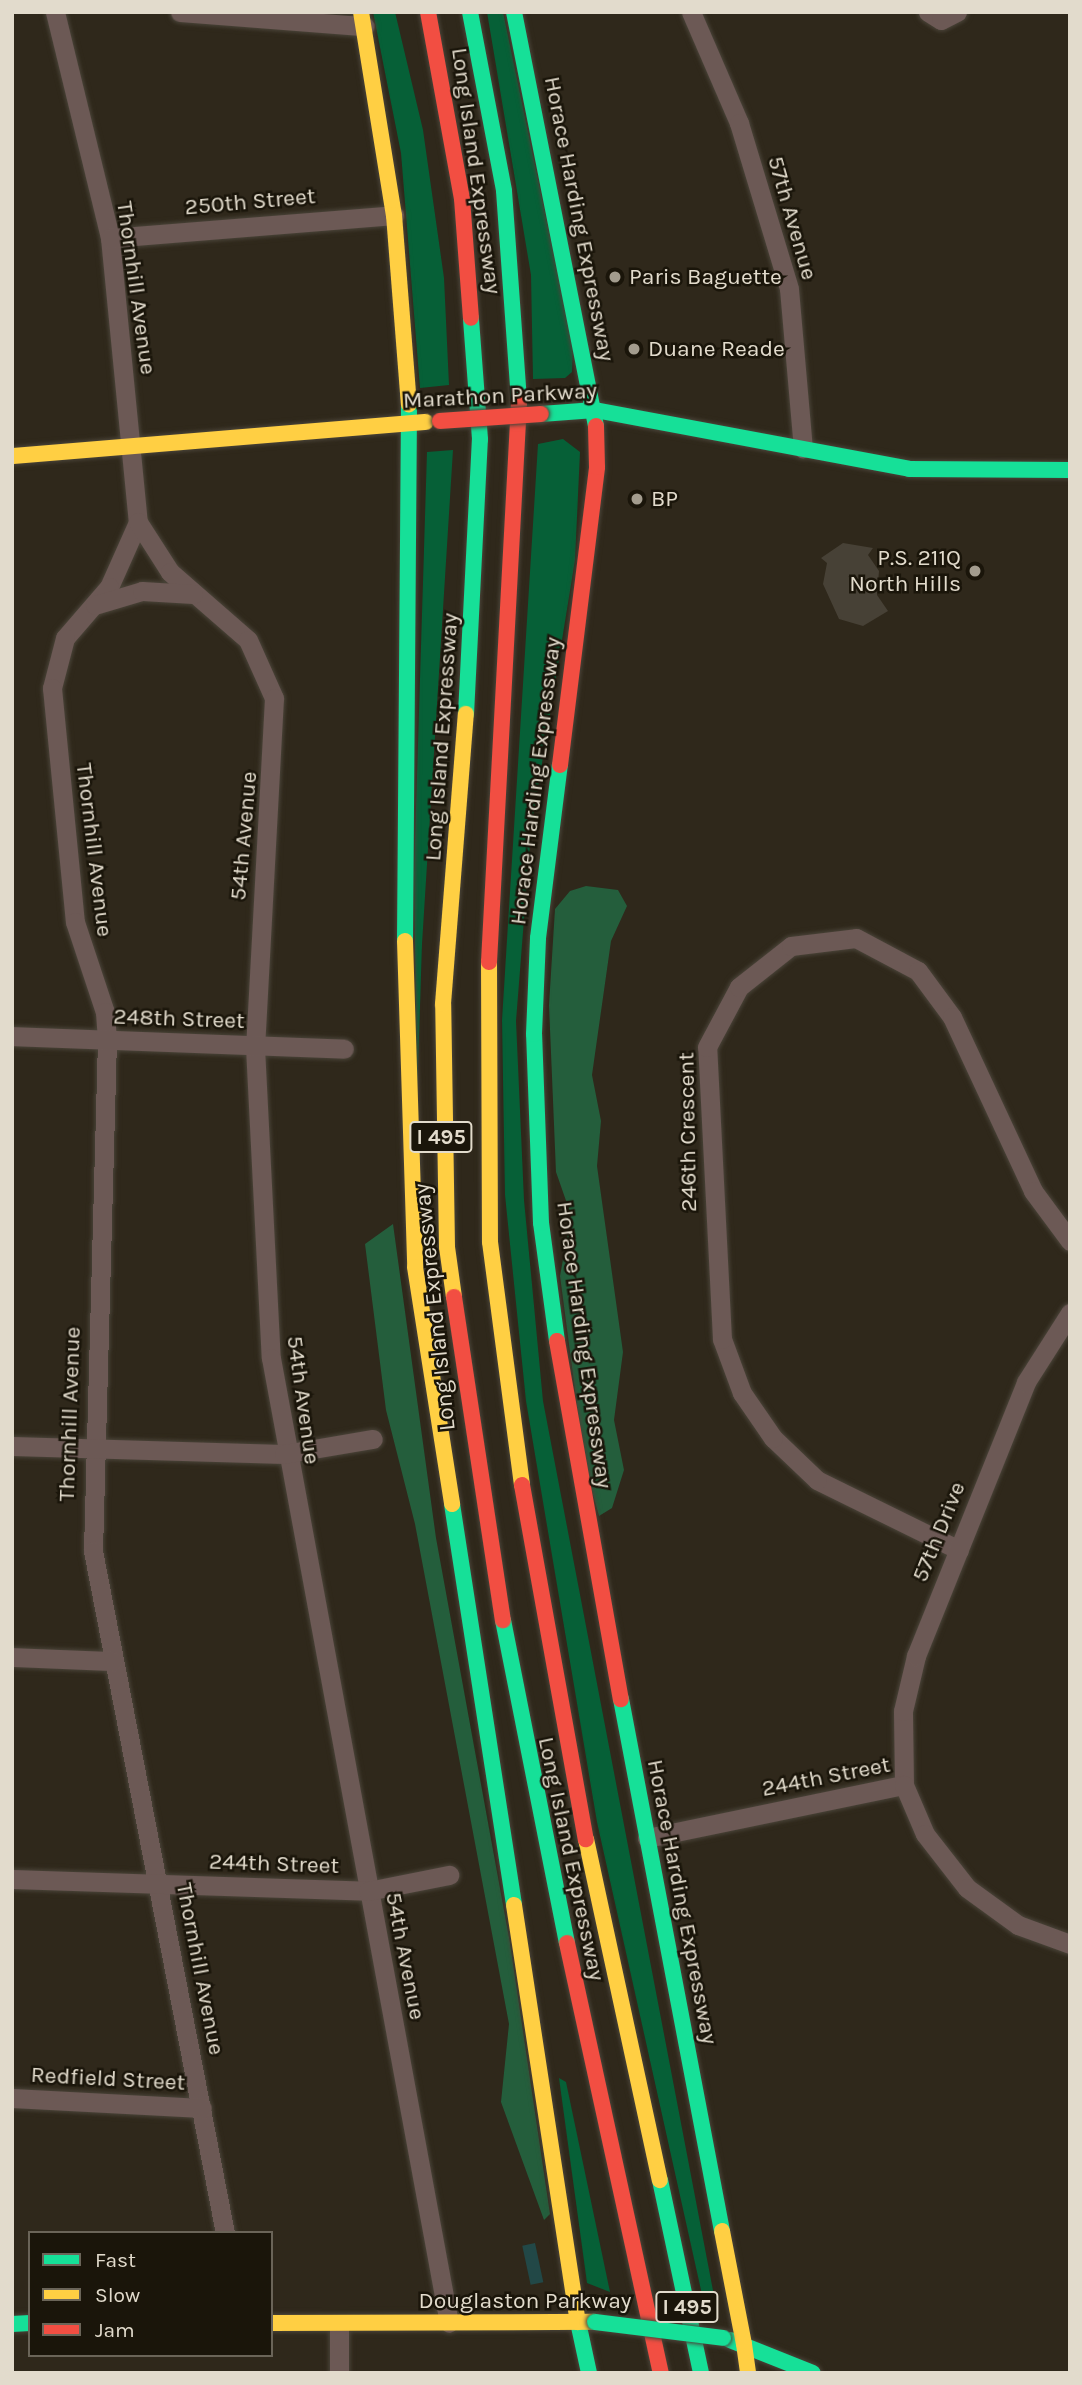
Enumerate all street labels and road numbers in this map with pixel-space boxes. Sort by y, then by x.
street label: Long Island Expressway [445,46,507,296]
street label: Horace Harding Expressway [538,74,620,364]
street label: 57th Avenue [761,153,823,283]
street label: 250th Street [184,183,316,221]
street label: Thornhill Avenue [110,199,162,377]
street label: Marathon Parkway [402,377,598,415]
street label: Long Island Expressway [420,612,464,862]
street label: Horace Harding Expressway [505,636,567,926]
street label: Thornhill Avenue [70,762,118,938]
street label: 54th Avenue [225,770,263,902]
street label: 248th Street [113,1003,245,1035]
street label: 246th Crescent [673,1052,703,1212]
road number: I 495 [408,1120,474,1154]
street label: Long Island Expressway [408,1182,462,1432]
street label: Horace Harding Expressway [550,1200,618,1490]
street label: Thornhill Avenue [53,1326,87,1502]
street label: 54th Avenue [280,1334,326,1466]
street label: 57th Drive [906,1478,972,1586]
street label: Long Island Expressway [532,1734,610,1984]
street label: 244th Street [759,1751,893,1803]
street label: Horace Harding Expressway [641,1757,723,2047]
street label: 244th Street [208,1848,340,1880]
street label: Thornhill Avenue [170,1881,230,2057]
street label: 54th Avenue [379,1890,431,2022]
street label: Redfield Street [30,2061,186,2097]
street label: Douglaston Parkway [418,2287,632,2315]
road number: I 495 [654,2290,720,2324]

